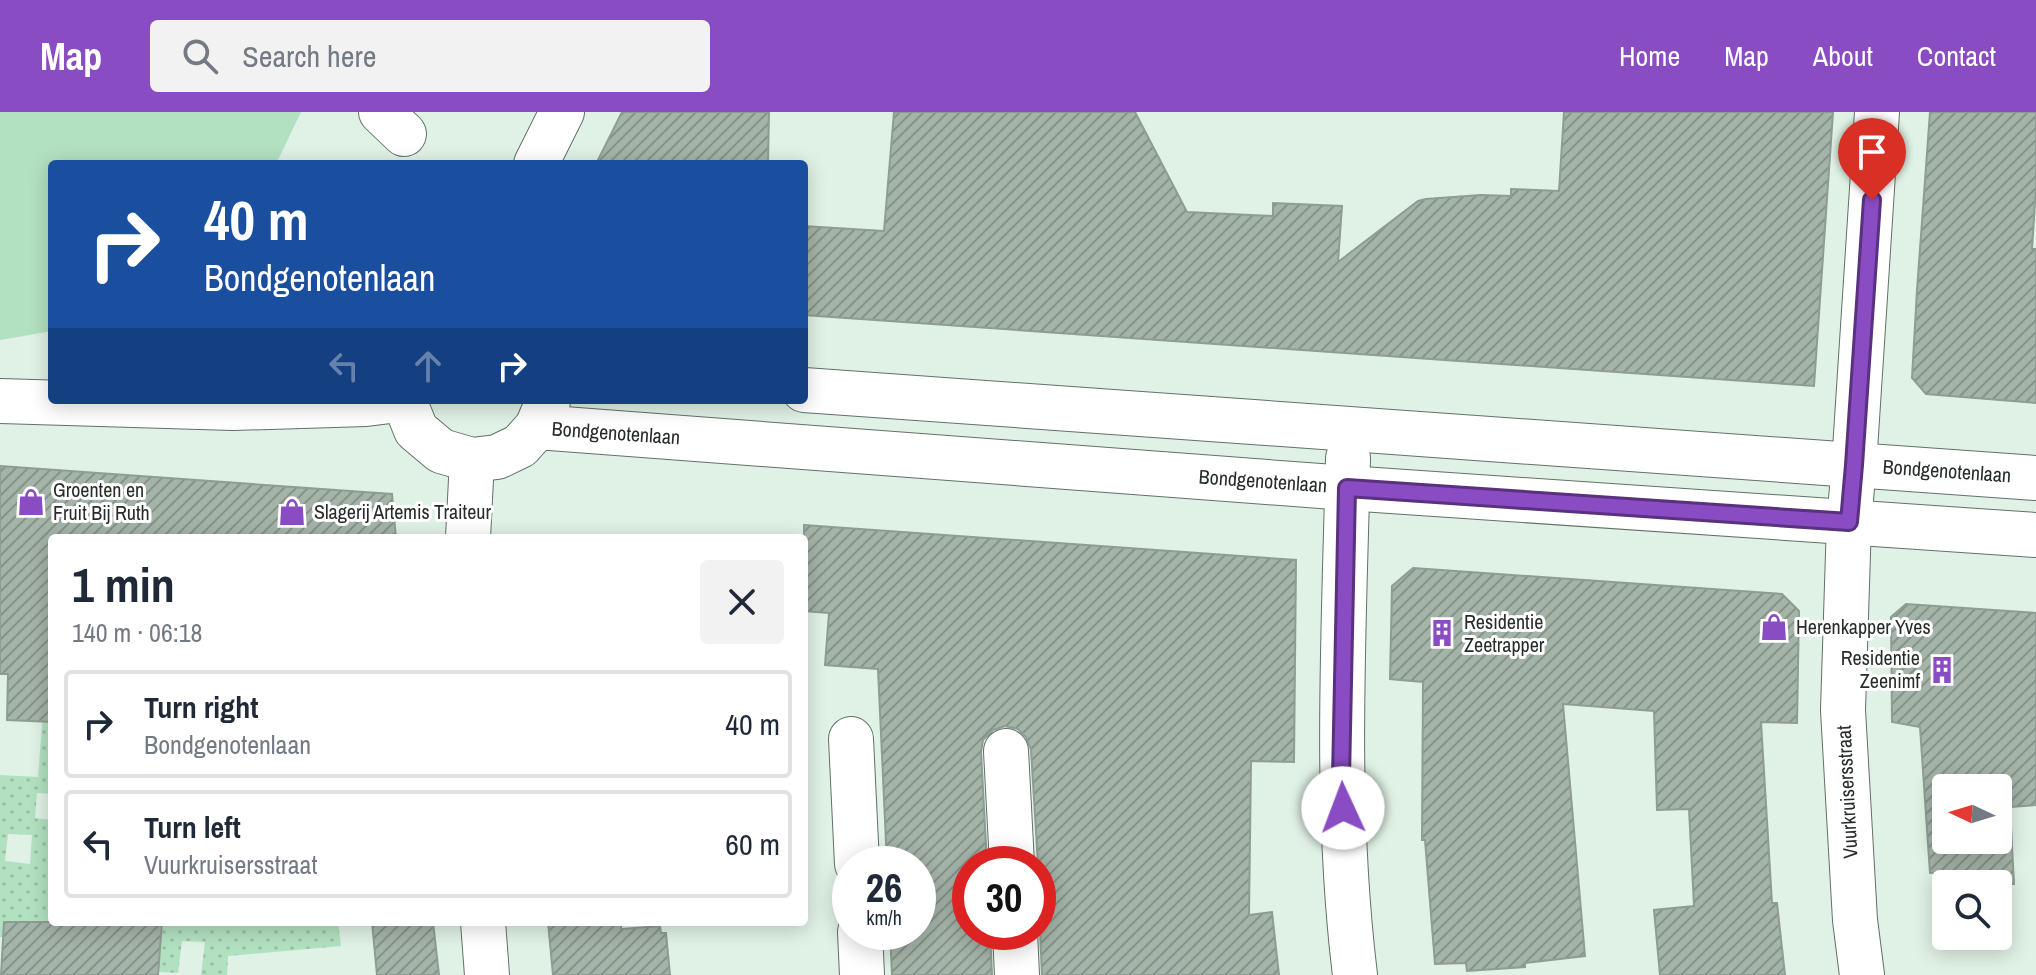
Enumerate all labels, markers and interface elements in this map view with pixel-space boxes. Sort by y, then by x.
search box [150,20,710,92]
text: Map [40,31,102,82]
icon: search [178,34,222,78]
text: Search here [242,36,376,76]
text: Home [1619,37,1680,75]
text: Map [1724,37,1769,75]
text: About [1813,37,1873,75]
text: Contact [1917,37,1996,75]
pin [1838,118,1906,200]
icon: arrive [1850,130,1894,174]
text: 40 m [204,182,309,257]
icon: right [72,192,176,296]
text: Bondgenotenlaan [204,254,435,302]
icon: left [322,344,366,388]
icon: ahead [406,344,450,388]
icon: right [490,344,534,388]
street label: Bondgenotenlaan [551,415,681,450]
street label: Bondgenotenlaan [1882,453,2012,488]
street label: Bondgenotenlaan [1198,463,1328,498]
place label: Groenten en Fruit Bij Ruth [53,476,150,526]
shop icon: Groenten en Fruit Bij Ruth [16,487,46,517]
shop icon: Slagerij Artemis Traiteur [277,497,307,527]
place label: Slagerij Artemis Traiteur [314,498,491,525]
text: 1 min [72,552,175,617]
button: close [700,560,784,644]
place label: Residentie Zeetrapper [1464,608,1545,658]
shop icon: Herenkapper Yves [1759,612,1789,642]
place label: Herenkapper Yves [1796,613,1931,640]
text: 140 m · 06:18 [72,615,202,650]
building icon: Residentie Zeetrapper [1427,618,1457,648]
place label: Residentie Zeenimf [1841,644,1920,694]
building icon: Residentie Zeenimf [1927,655,1957,685]
text: Turn right [144,687,258,727]
icon: right [76,702,120,746]
text: 40 m [725,704,780,744]
street label: Vuurkruisersstraat [1830,724,1863,859]
text: Bondgenotenlaan [144,727,311,762]
position arrow [1301,766,1385,850]
north arrow [1932,774,2012,854]
map controls [1932,774,2012,950]
text: Turn left [144,807,241,847]
icon: left [76,822,120,866]
text: 60 m [725,824,780,864]
speed limit sign: 30 [952,846,1056,950]
text: Vuurkruisersstraat [144,847,317,882]
text: 26 [866,861,902,914]
button: search [1932,870,2012,950]
text: km/h [866,904,902,931]

